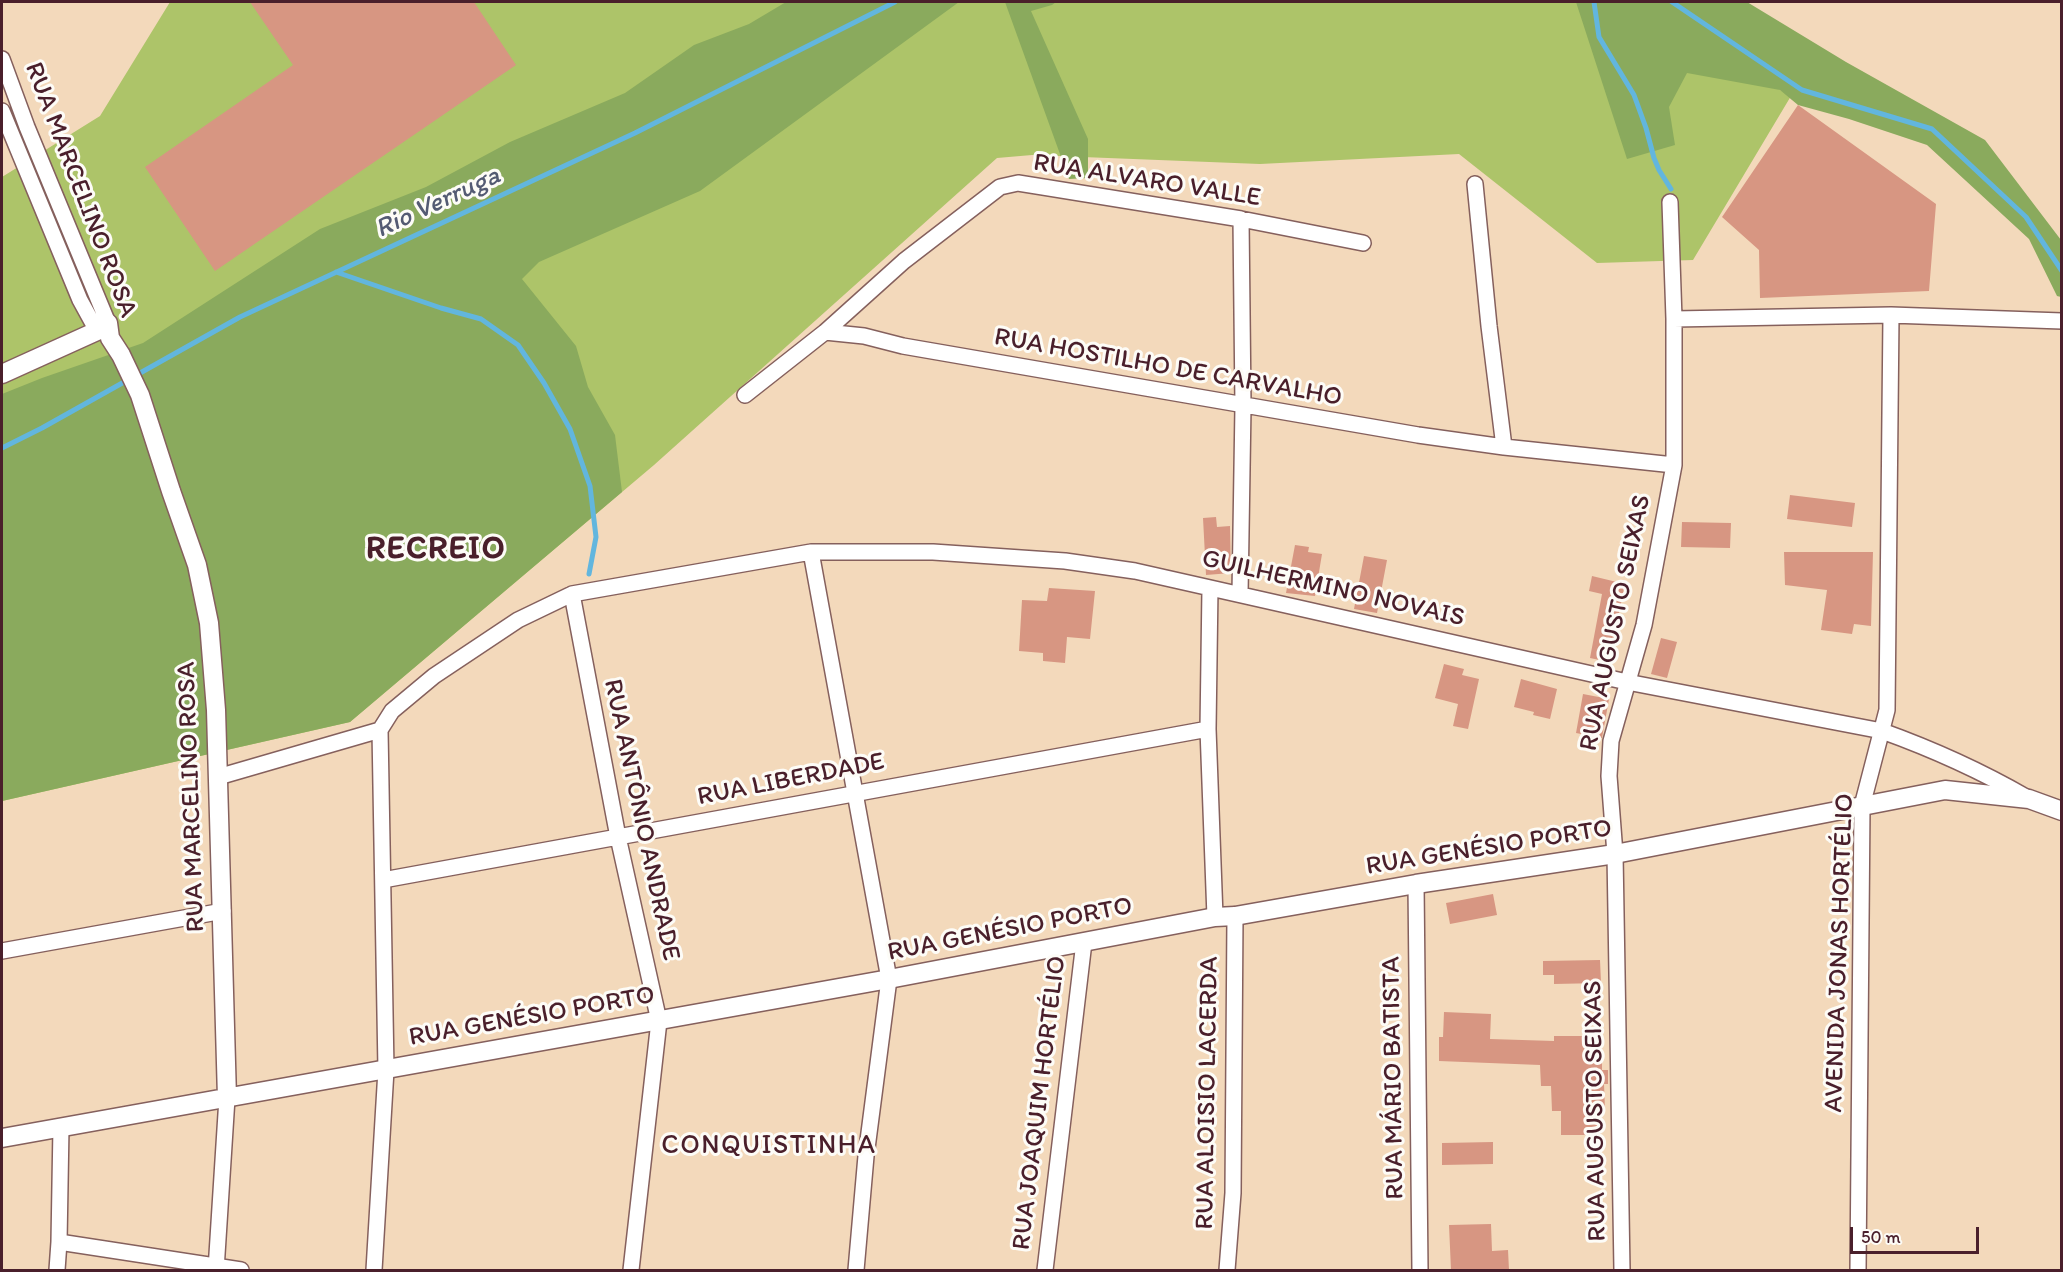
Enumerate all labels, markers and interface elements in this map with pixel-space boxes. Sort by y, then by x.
street label: RUA MARCELINO ROSA [17,58,143,322]
street label: RUA ALVARO VALLE [1031,148,1263,214]
water label: Rio Verruga [370,160,506,246]
street label: RUA HOSTILHO DE CARVALHO [992,322,1344,414]
street label: RUA AUGUSTO SEIXAS [1574,492,1658,754]
district label: RECREIO [366,531,506,569]
street label: GUILHERMINO NOVAIS [1199,544,1467,634]
street label: RUA MARCELINO ROSA [172,661,212,933]
street label: RUA ANTÔNIO ANDRADE [596,676,686,964]
street label: RUA LIBERDADE [695,747,887,813]
street label: AVENIDA JONAS HORTÉLIO [1819,793,1861,1113]
street label: RUA GENÉSIO PORTO [1364,813,1614,883]
street label: RUA GENÉSIO PORTO [885,891,1135,969]
street label: RUA JOAQUIM HORTÉLIO [1006,954,1074,1252]
street label: RUA ALOISIO LACERDA [1190,956,1226,1230]
street label: RUA MÁRIO BATISTA [1376,956,1412,1200]
street label: RUA GENÉSIO PORTO [407,980,657,1054]
street label: RUA AUGUSTO SEIXAS [1578,980,1614,1242]
district label: CONQUISTINHA [661,1130,877,1162]
scale bar [1853,1215,1982,1253]
text: 50 m [1861,1226,1901,1248]

